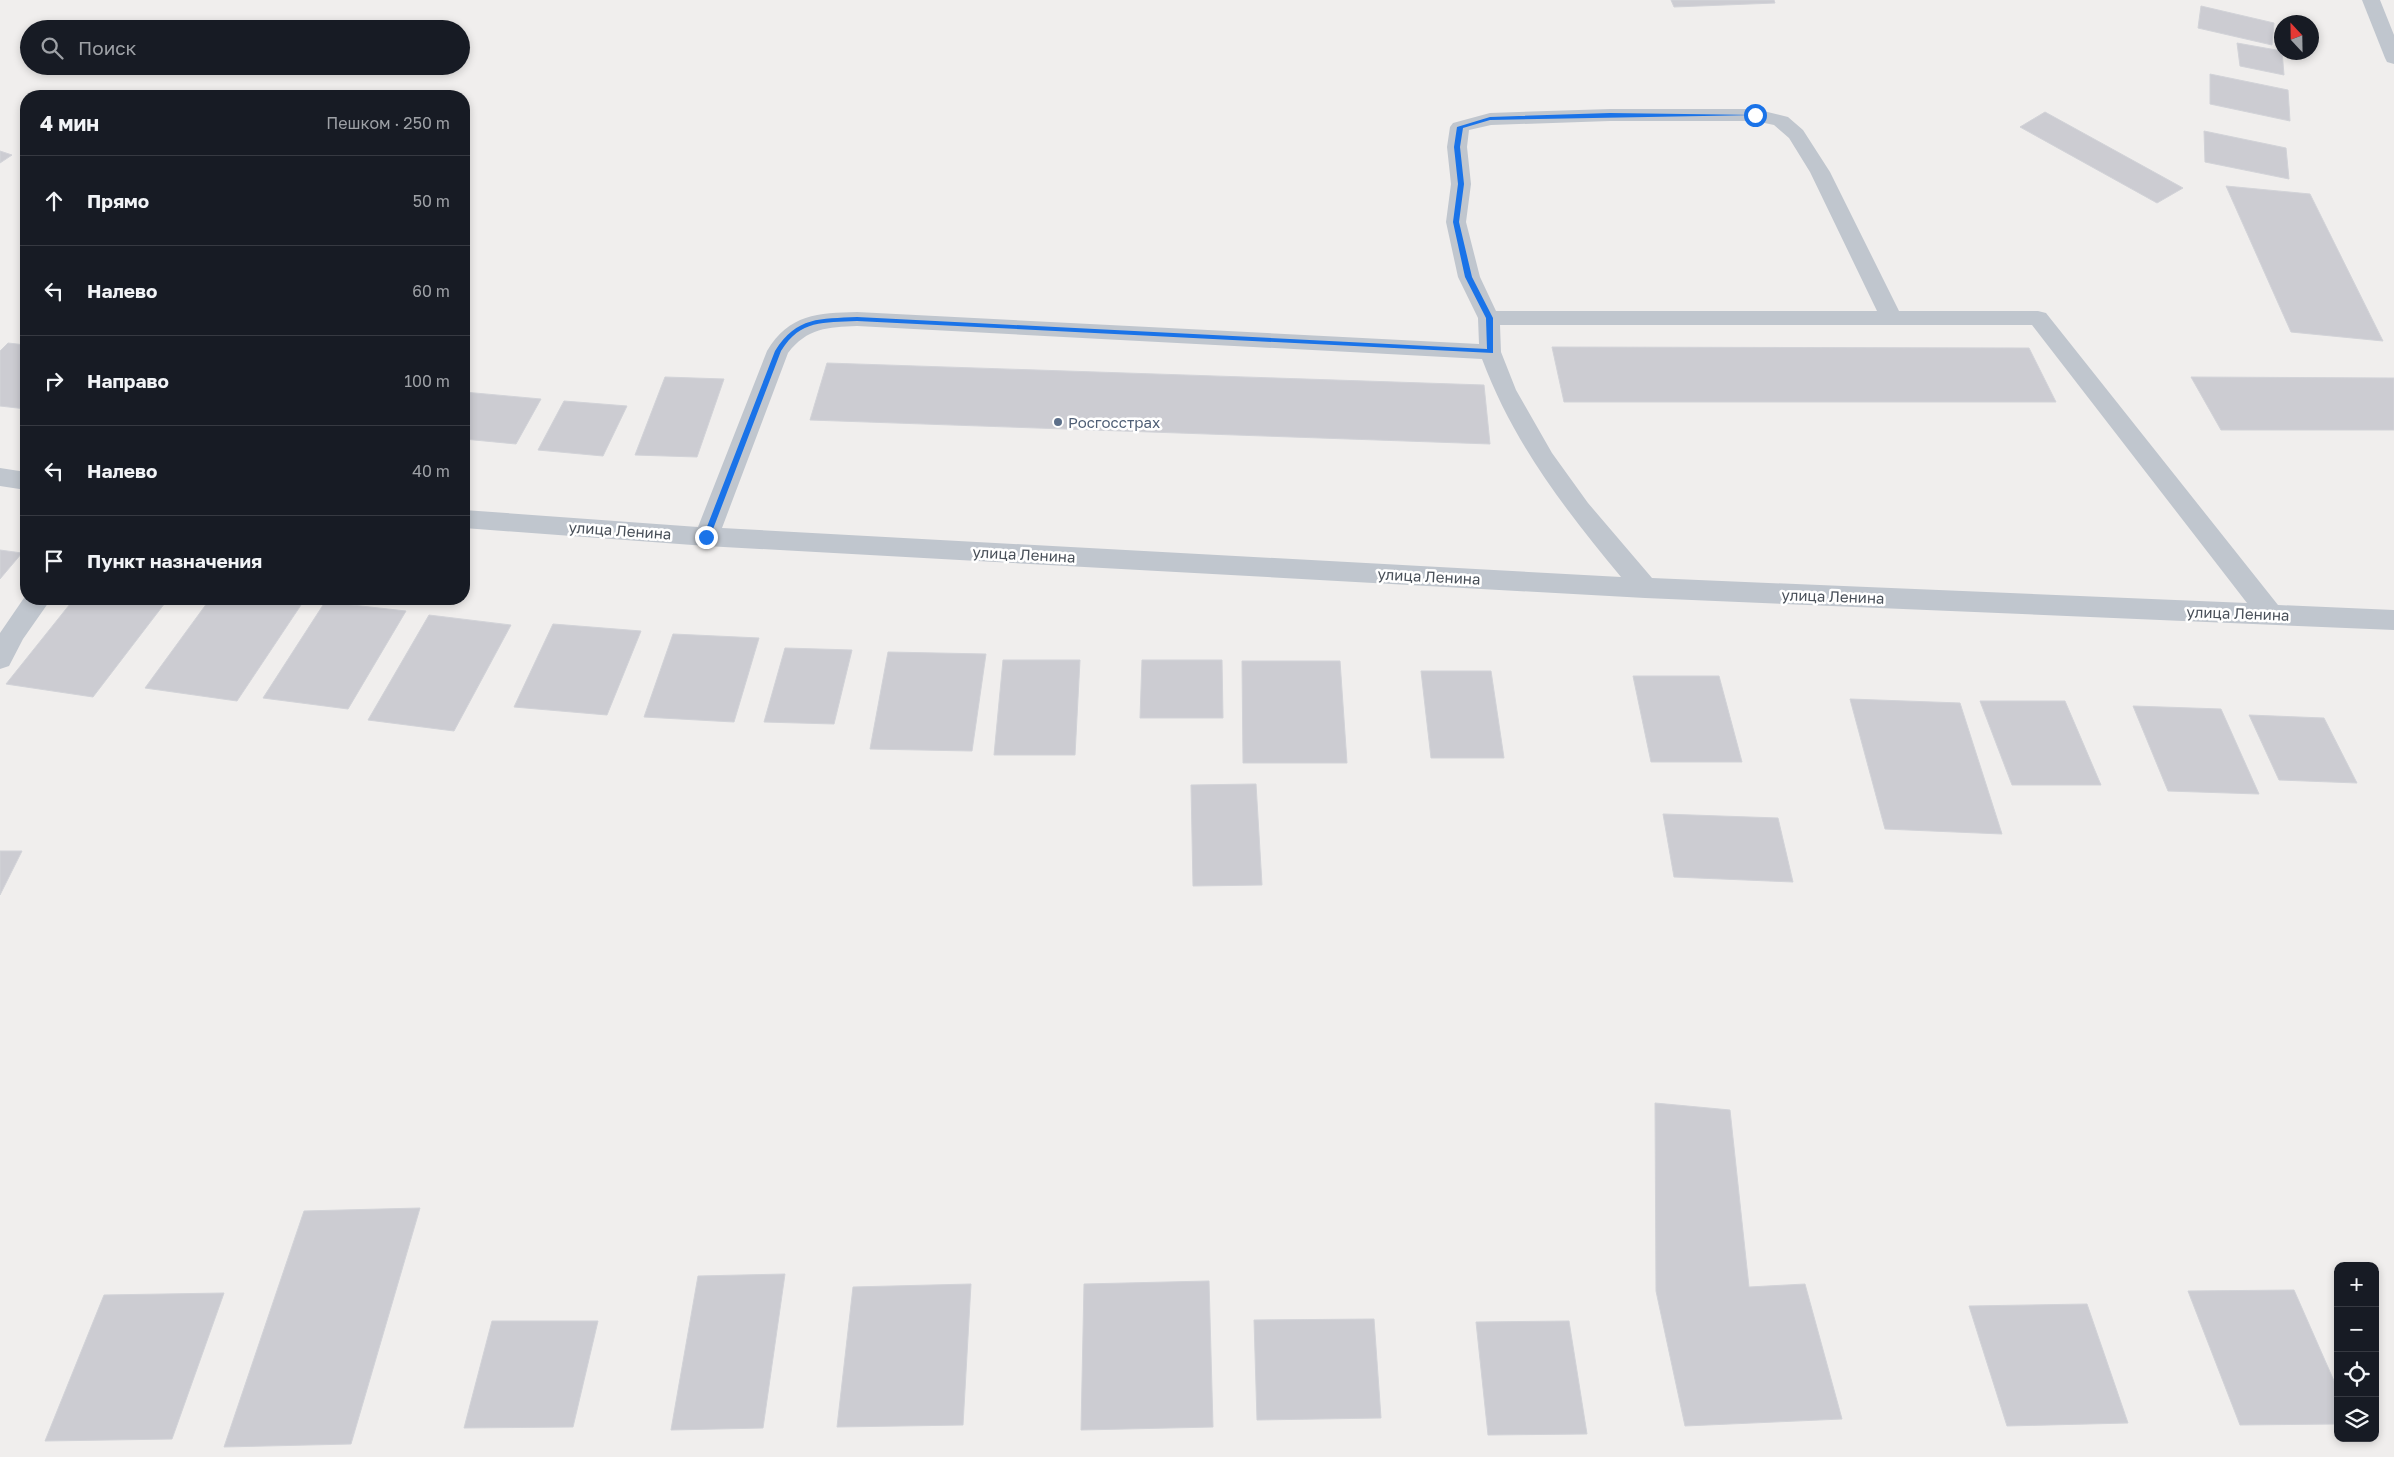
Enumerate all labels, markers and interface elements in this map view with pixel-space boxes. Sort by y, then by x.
north arrow [2274,15,2319,60]
search box [20,20,470,75]
icon: search [38,34,66,62]
text: Поиск [78,36,137,59]
route start [1744,104,1767,127]
text: 4 мин [40,110,99,136]
text: Пешком · 250 m [326,113,450,133]
icon: ahead [40,187,68,215]
text: Прямо [87,189,149,212]
text: 50 m [413,191,450,211]
icon: left [40,277,68,305]
text: Налево [87,279,157,302]
text: 60 m [412,281,450,301]
icon: right [40,367,68,395]
text: Направо [87,369,169,392]
text: 100 m [404,371,450,391]
place label: Росгосстрах [1068,413,1160,431]
marker: Росгосстрах [1052,416,1064,428]
icon: left [40,457,68,485]
text: Налево [87,459,157,482]
text: 40 m [412,461,450,481]
street label: улица Ленина [568,517,672,543]
route end [695,526,718,549]
street label: улица Ленина [972,542,1076,566]
icon: arrive [40,547,68,575]
text: Пункт назначения [87,549,262,572]
street label: улица Ленина [1377,564,1481,588]
street label: улица Ленина [1781,585,1885,607]
street label: улица Ленина [2186,602,2290,624]
map controls [2334,1262,2379,1442]
button: + [2334,1262,2379,1307]
button: − [2334,1307,2379,1352]
button: locate [2334,1352,2379,1397]
button: layers [2334,1397,2379,1442]

